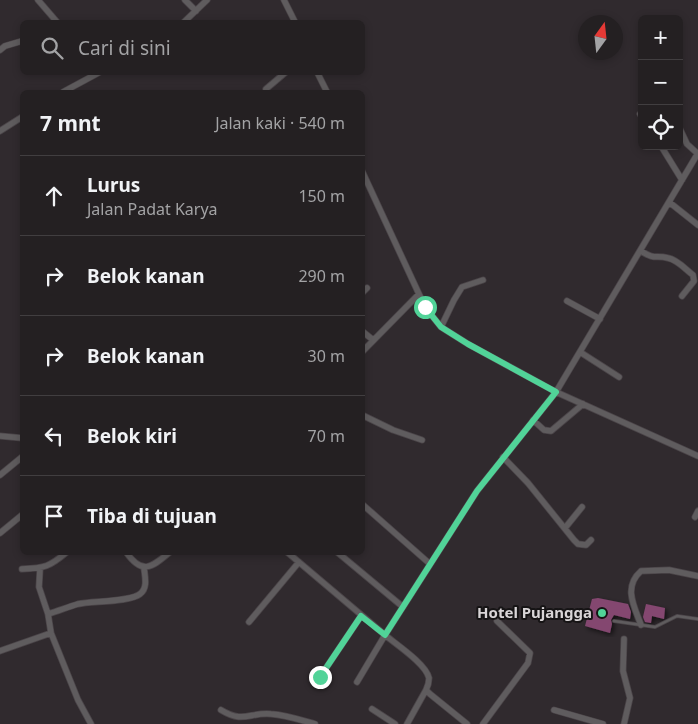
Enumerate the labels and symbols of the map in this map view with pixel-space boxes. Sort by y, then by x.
north arrow [578,15,623,60]
route start [414,296,437,319]
place label: Hotel Pujangga [477,602,592,622]
marker: Hotel Pujangga [596,607,608,619]
route end [309,666,332,689]

